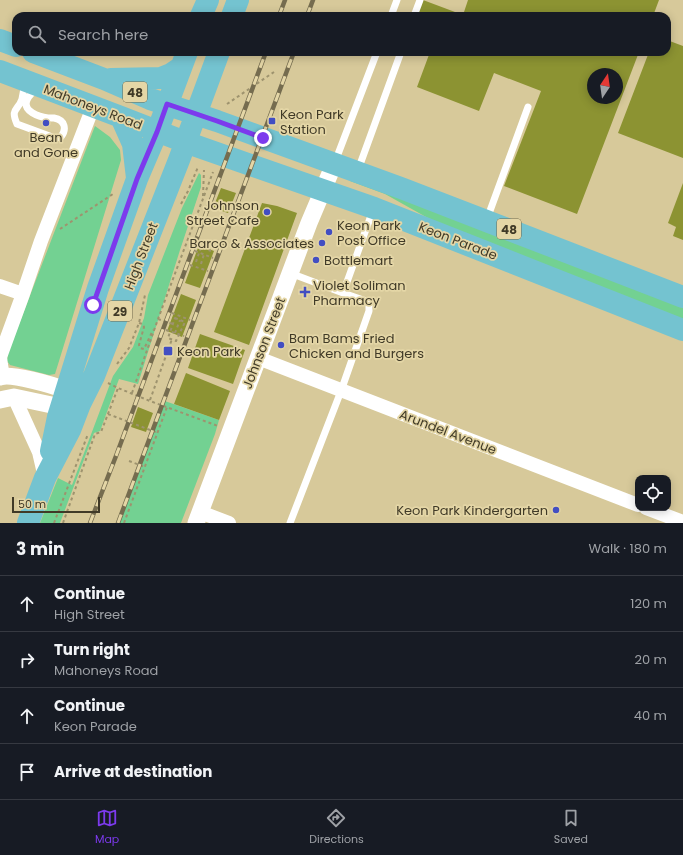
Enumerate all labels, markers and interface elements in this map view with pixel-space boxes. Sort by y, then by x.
search box [12,12,671,56]
icon: search [26,23,48,45]
text: Search here [58,24,148,45]
north arrow [587,68,623,104]
street label: Mahoneys Road [41,79,145,135]
road number: 48 [123,82,147,102]
place label: Keon Park Station [280,105,344,139]
marker: Keon Park Station [267,116,277,126]
marker: Bean and Gone [41,118,51,128]
place label: Bean and Gone [14,128,78,162]
route end [254,129,272,147]
place label: Johnson Street Cafe [186,196,259,230]
marker: Johnson Street Cafe [262,207,272,217]
place label: Keon Park Post Office [337,216,406,250]
street label: Keon Parade [416,217,500,265]
street label: High Street [119,219,163,292]
road number: 48 [497,219,521,239]
marker: Keon Park Post Office [324,227,334,237]
place label: Barco & Associates [190,234,314,253]
marker: Barco & Associates [317,238,327,248]
place label: Bottlemart [324,251,393,270]
marker: Bottlemart [311,255,321,265]
place label: Violet Soliman Pharmacy [313,276,406,310]
marker: Violet Soliman Pharmacy [300,287,310,297]
street label: Johnson Street [238,294,290,392]
route start [84,296,102,314]
road number: 29 [108,301,132,321]
place label: Bam Bams Fried Chicken and Burgers [289,329,424,363]
marker: Bam Bams Fried Chicken and Burgers [276,340,286,350]
place label: Keon Park [177,342,241,361]
marker: Keon Park [162,345,174,357]
street label: Arundel Avenue [397,405,499,459]
map controls [635,475,671,511]
button: locate [635,475,671,511]
scale bar [12,495,100,514]
text: 50 m [18,496,46,512]
place label: Keon Park Kindergarten [396,501,548,520]
marker: Keon Park Kindergarten [551,505,561,515]
text: 3 min [16,537,64,561]
text: Walk · 180 m [589,539,667,558]
text: Continue [54,583,125,604]
icon: ahead [16,593,38,615]
text: 120 m [630,594,667,613]
text: High Street [54,605,125,624]
text: Turn right [54,639,130,660]
icon: right [16,649,38,671]
text: 20 m [634,650,667,669]
text: Mahoneys Road [54,661,158,680]
text: Continue [54,695,125,716]
icon: ahead [16,705,38,727]
text: 40 m [634,706,667,725]
text: Keon Parade [54,717,137,736]
icon: arrive [16,761,38,783]
text: Arrive at destination [54,761,212,782]
tab: Map [95,807,119,848]
tab: Directions [309,807,364,848]
tab: Saved [554,807,588,848]

